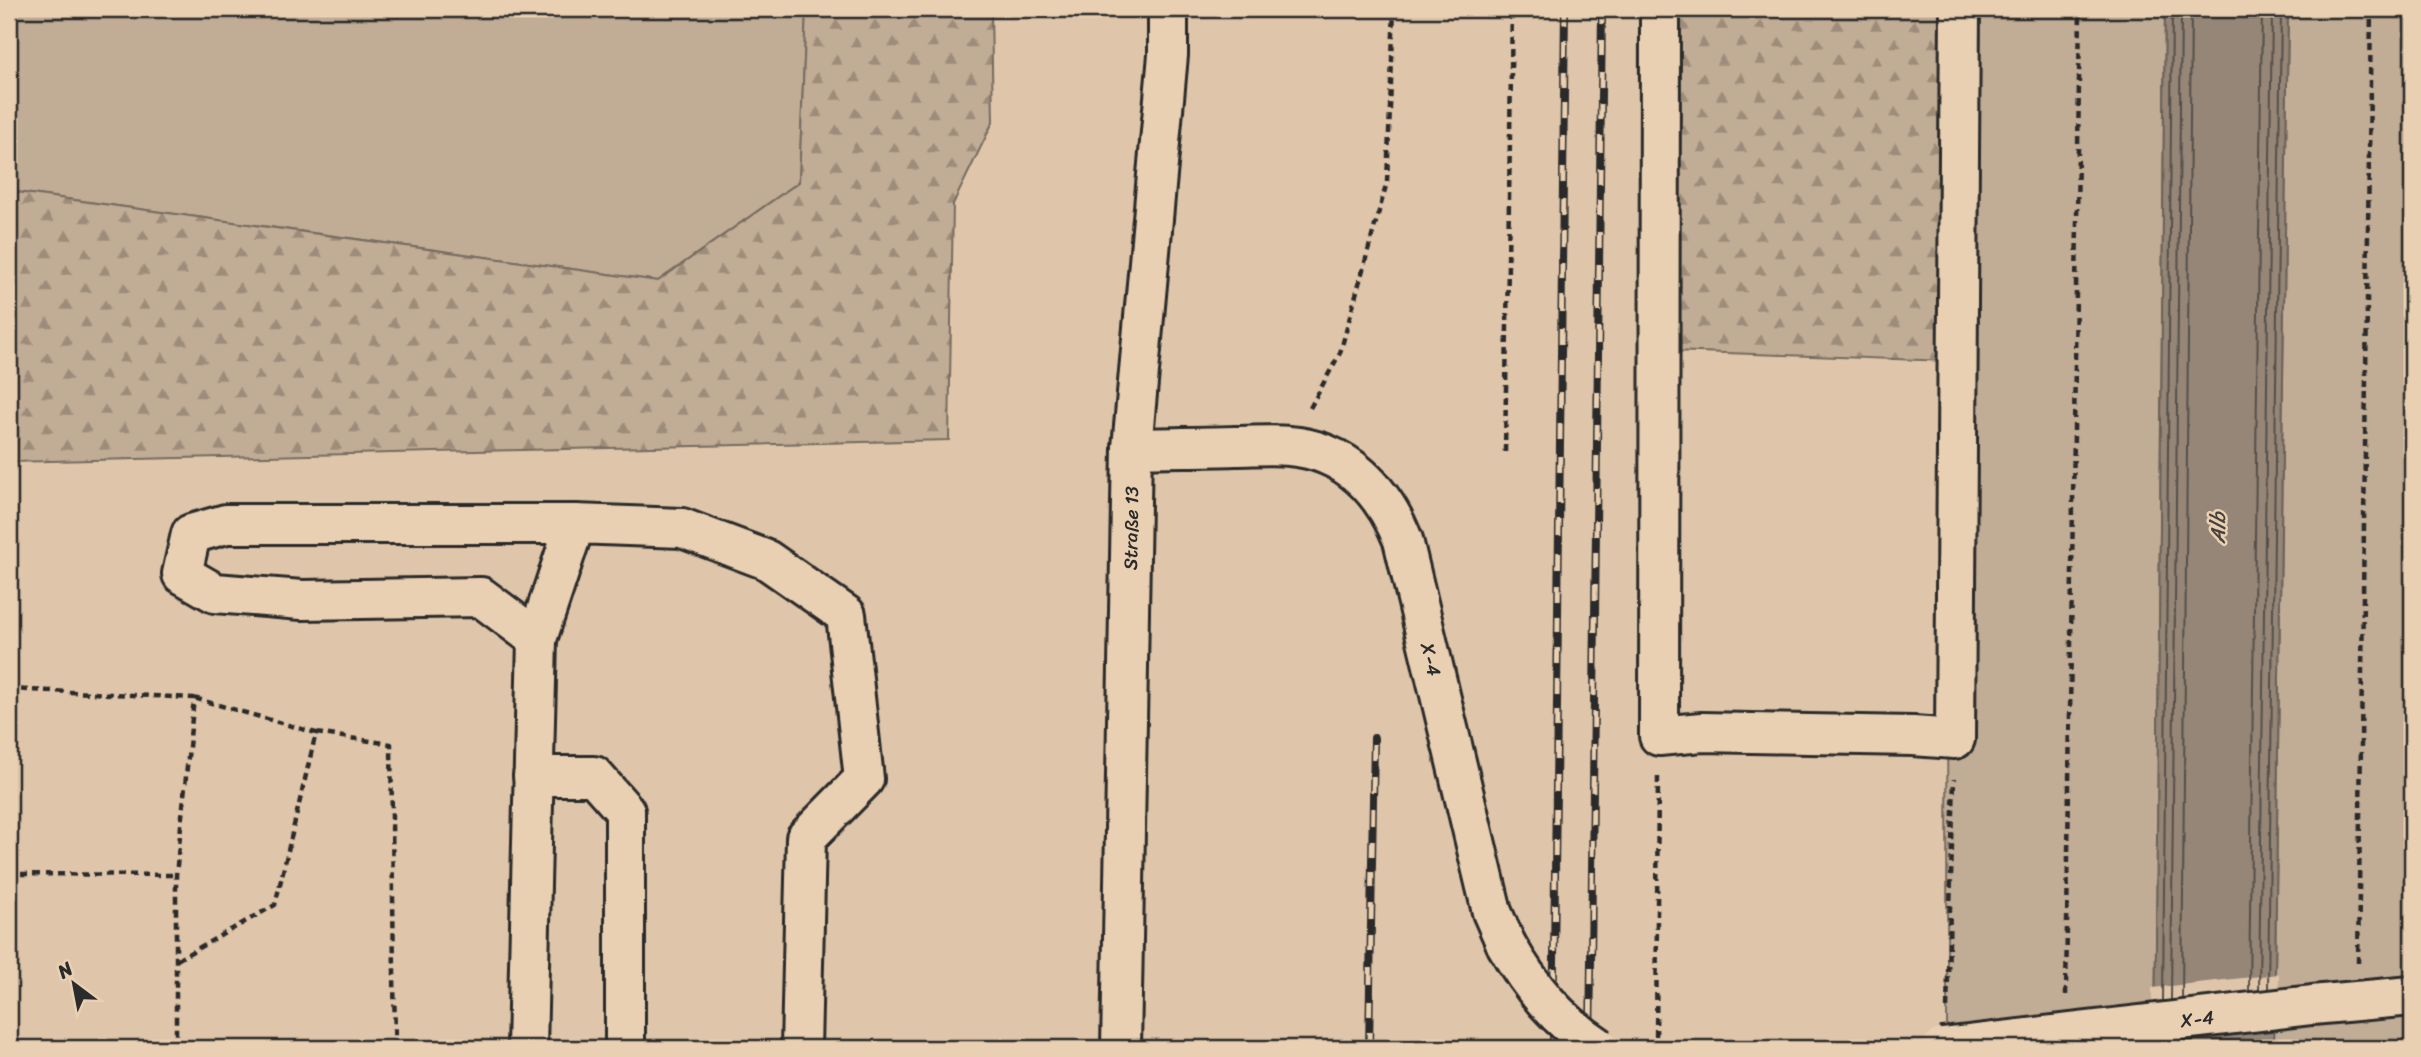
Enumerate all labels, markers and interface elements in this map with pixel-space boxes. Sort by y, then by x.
street label: Straße 13 [1114,485,1148,570]
water label: Alb [2199,510,2237,545]
street label: X-4 [1411,638,1451,680]
north arrow [38,948,108,1018]
text: N [50,952,80,988]
street label: X-4 [2178,1001,2216,1037]

